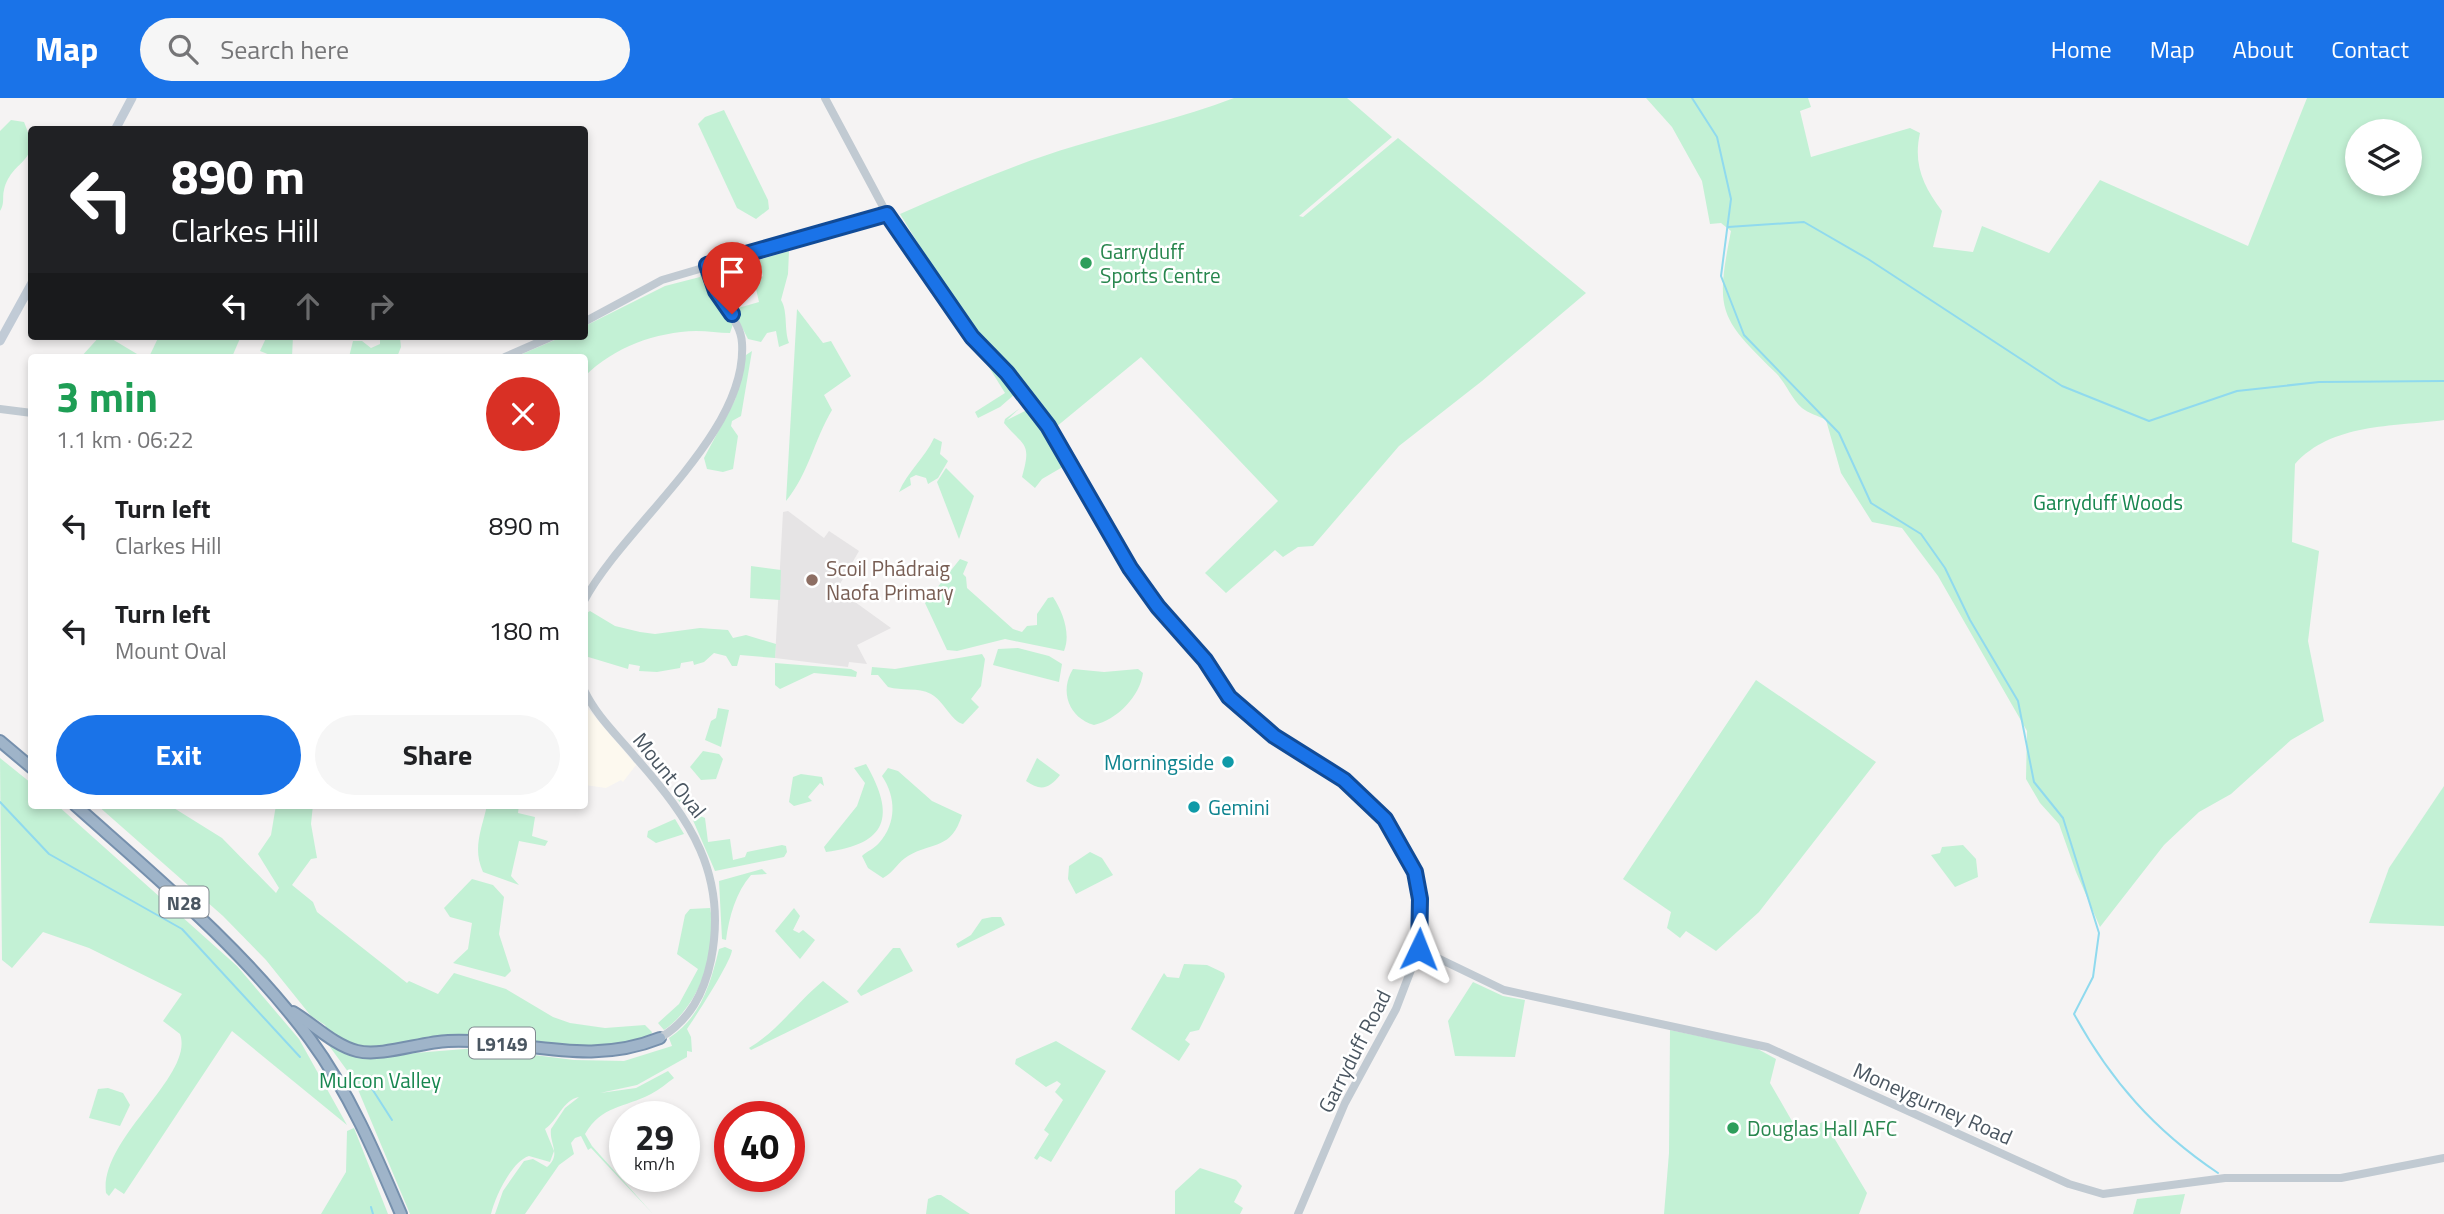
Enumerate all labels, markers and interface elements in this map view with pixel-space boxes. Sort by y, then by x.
search box [140,18,630,81]
text: Map [35,24,98,74]
icon: search [164,30,202,68]
text: Search here [220,30,349,69]
text: Home [2051,31,2112,67]
text: Map [2150,31,2195,67]
text: About [2233,31,2293,67]
text: Contact [2331,31,2409,67]
map controls [2345,119,2422,196]
button: layers [2345,119,2422,196]
text: 890 m [171,138,305,213]
icon: left [56,154,147,245]
text: Clarkes Hill [171,206,319,254]
place label: Garryduff Sports Centre [1100,235,1221,291]
pin [702,242,762,314]
icon: arrive [713,253,751,291]
marker: Garryduff Sports Centre [1078,255,1094,271]
icon: left [216,287,254,325]
icon: ahead [289,287,327,325]
icon: right [362,287,400,325]
text: 3 min [56,364,158,428]
button: close [486,377,560,451]
text: 1.1 km · 06:22 [56,422,194,457]
park label: Garryduff Woods [2033,486,2183,518]
text: Turn left [115,489,210,528]
text: 890 m [489,506,560,545]
icon: left [56,507,94,545]
text: Clarkes Hill [115,528,222,563]
place label: Scoil Phádraig Naofa Primary [826,552,954,608]
marker: Scoil Phádraig Naofa Primary [804,572,820,588]
text: Turn left [115,594,210,633]
text: 180 m [489,611,560,650]
icon: left [56,612,94,650]
text: Mount Oval [115,633,227,668]
button: Exit [56,715,301,795]
button: Share [315,715,560,795]
street label: Mount Oval [625,725,715,825]
place label: Morningside [1104,746,1214,778]
marker: Morningside [1220,754,1236,770]
place label: Gemini [1208,791,1270,823]
marker: Gemini [1186,799,1202,815]
road number: N28 [160,887,208,918]
position arrow [1382,912,1456,986]
street label: Garryduff Road [1309,984,1399,1118]
road number: L9149 [469,1028,535,1058]
street label: Moneygurney Road [1848,1054,2018,1152]
park label: Mulcon Valley [319,1064,441,1096]
speed limit sign: 40 [714,1101,805,1192]
text: 29 [635,1110,674,1164]
place label: Douglas Hall AFC [1747,1112,1897,1144]
marker: Douglas Hall AFC [1725,1120,1741,1136]
text: km/h [634,1150,675,1177]

